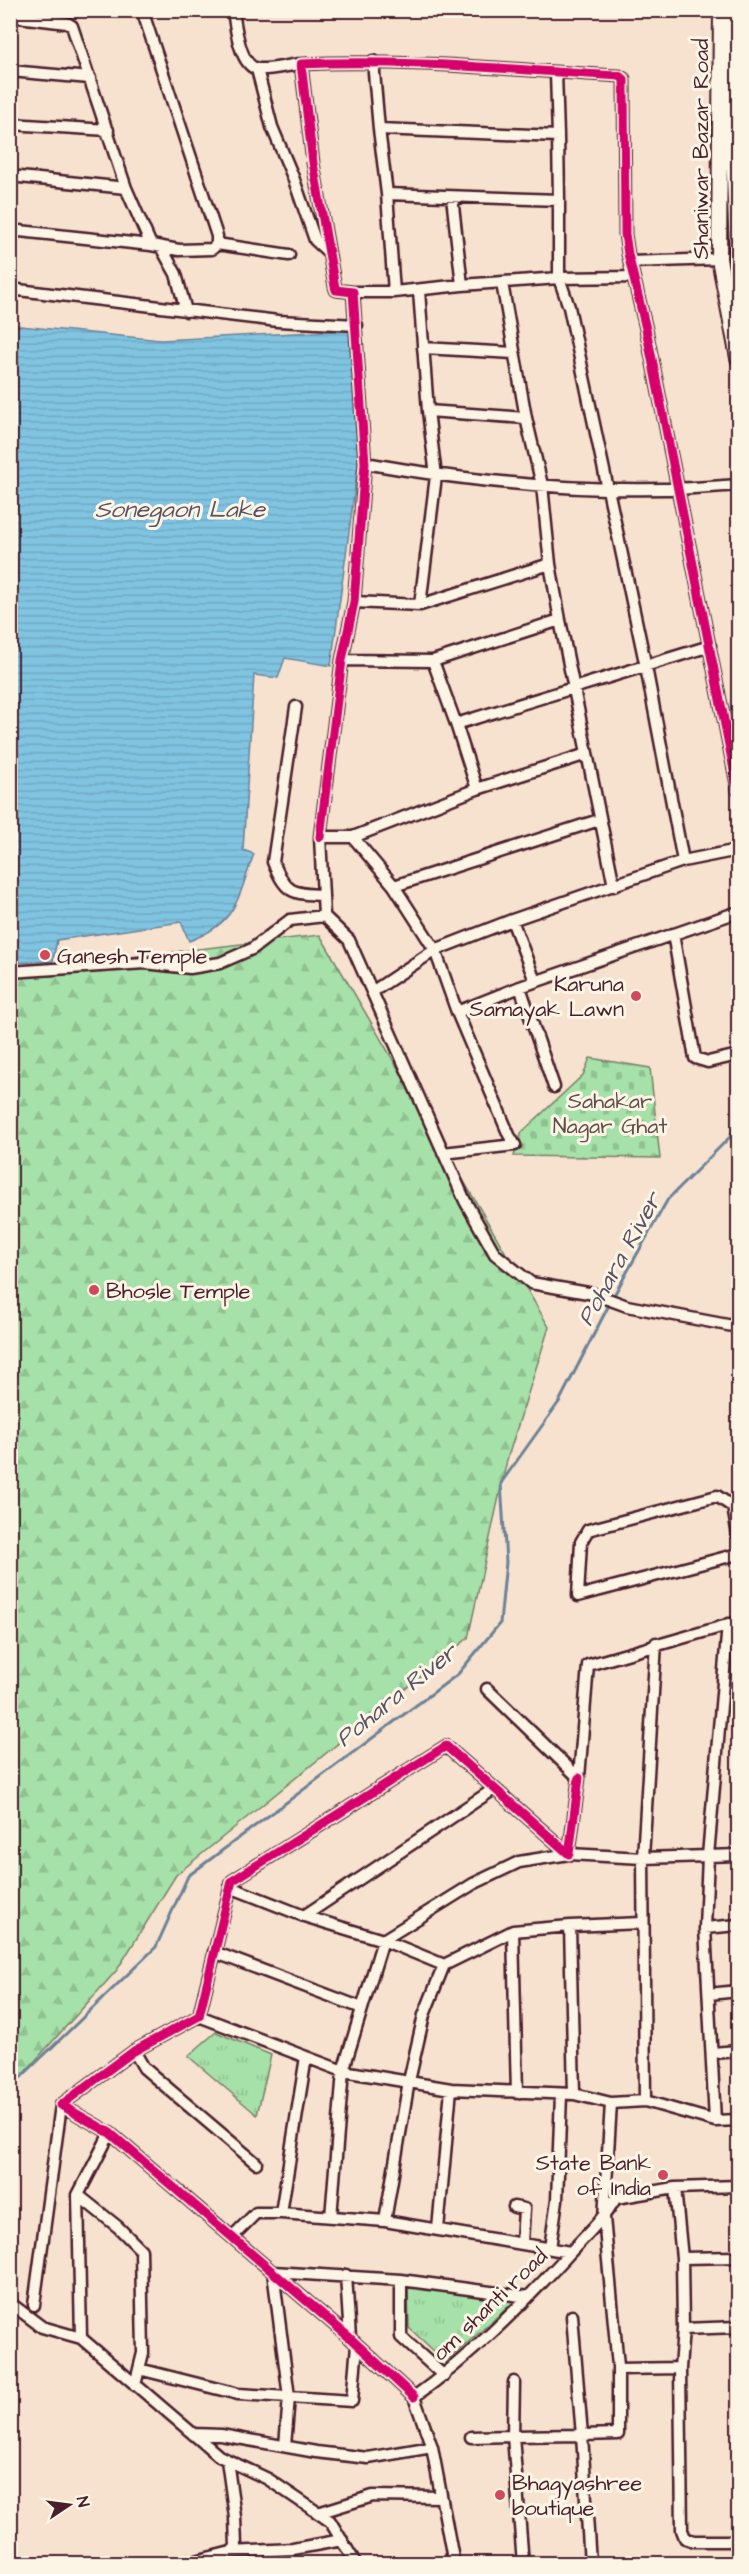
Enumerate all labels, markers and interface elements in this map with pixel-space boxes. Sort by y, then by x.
street label: Shaniwar Bazar Road [686,39,717,259]
water label: Sonegaon Lake [95,493,266,528]
place label: Ganesh Temple [57,941,208,972]
marker: Ganesh Temple [38,948,52,962]
place label: Karuna Samayak Lawn [470,969,624,1026]
marker: Karuna Samayak Lawn [629,989,643,1003]
park label: Sahakar Nagar Ghat [553,1086,667,1143]
water label: Pohara River [569,1184,672,1332]
place label: Bhosle Temple [106,1276,251,1307]
marker: Bhosle Temple [87,1283,101,1297]
water label: Pohara River [329,1634,467,1755]
place label: State Bank of India [536,2148,651,2204]
marker: State Bank of India [656,2168,670,2182]
street label: om shanti road [425,2242,555,2368]
place label: Bhagyashree boutique [512,2468,642,2524]
north arrow [39,2475,99,2535]
marker: Bhagyashree boutique [493,2488,507,2502]
text: N [71,2494,94,2509]

